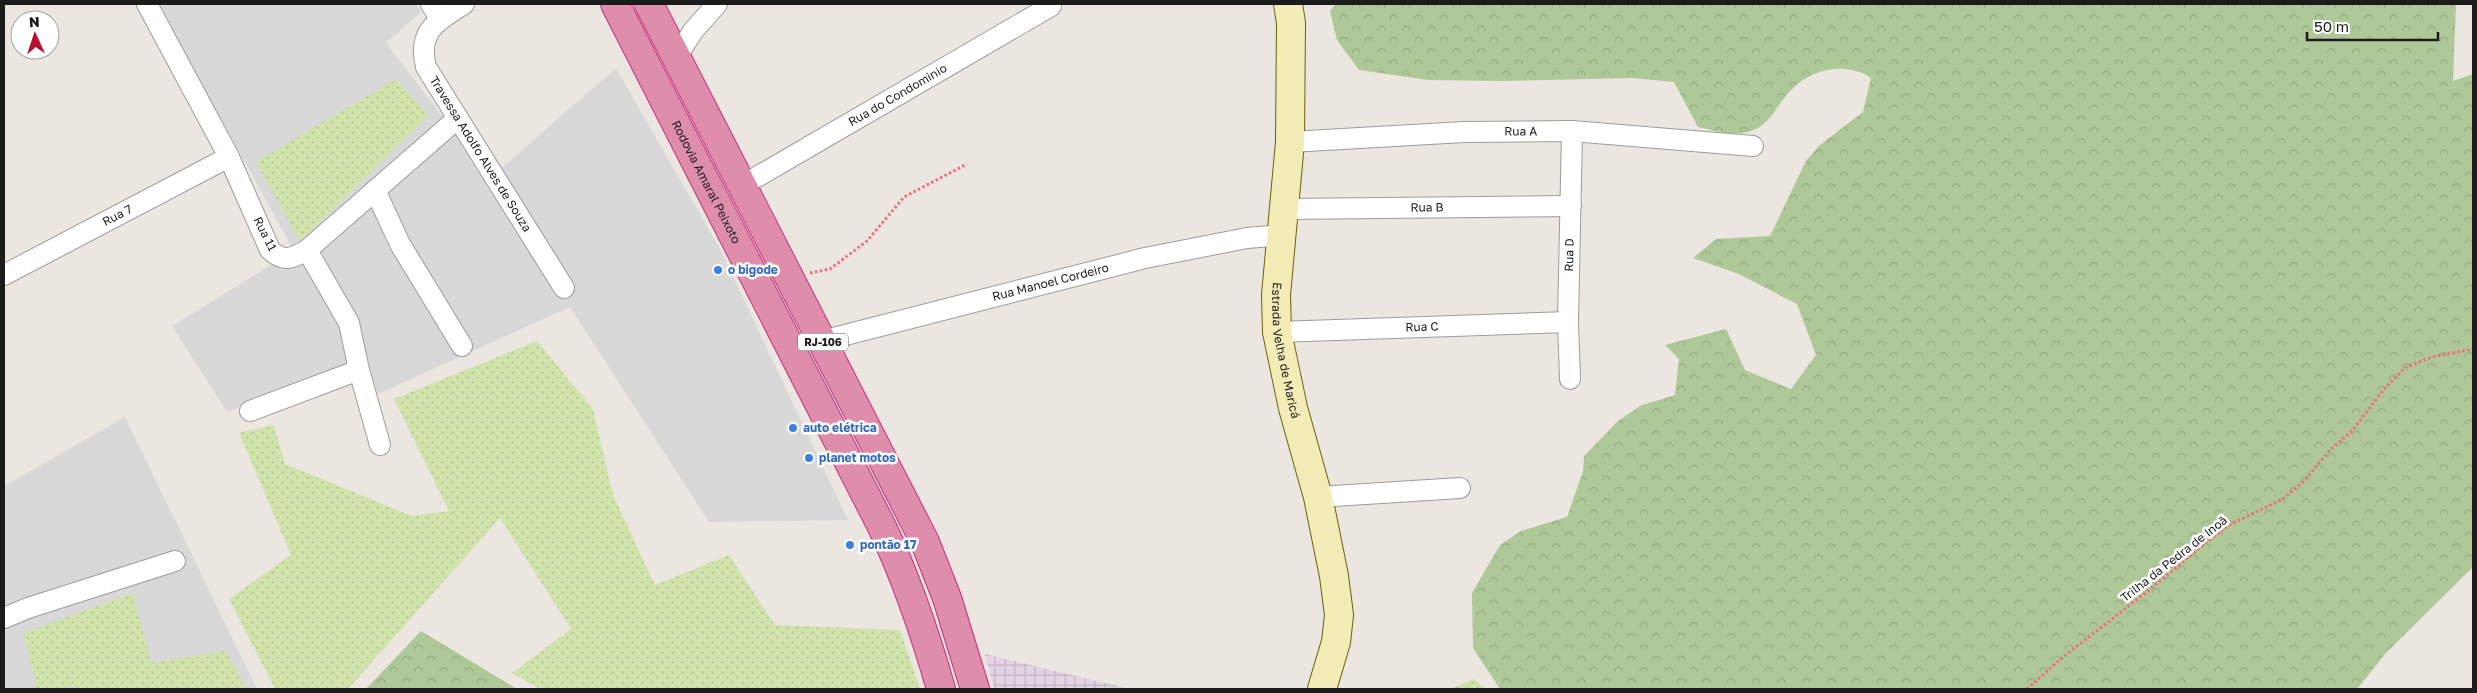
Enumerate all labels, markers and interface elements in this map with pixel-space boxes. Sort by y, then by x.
north arrow [10,10,60,60]
scale bar [2307,10,2438,42]
text: N [29,13,40,30]
text: 50 m [2314,17,2349,35]
street label: Rua do Condominio [845,60,950,129]
street label: Travessa Adolfo Alves de Souza [427,73,535,235]
street label: Rodovia Amaral Peixoto [669,118,744,246]
street label: Rua A [1504,123,1537,139]
street label: Rua B [1410,199,1444,215]
street label: Rua 7 [100,201,134,229]
street label: Rua 11 [250,214,281,254]
street label: Rua D [1561,238,1577,272]
street label: Rua Manoel Cordeiro [991,260,1110,304]
place label: o bigode [728,262,778,277]
marker: o bigode [712,264,724,276]
street label: Estrada Velha de Maricá [1269,281,1304,420]
street label: Rua C [1405,318,1439,335]
road number: RJ-106 [798,334,848,351]
place label: auto elétrica [803,420,877,435]
marker: auto elétrica [787,422,799,434]
place label: planet motos [819,450,896,465]
marker: planet motos [803,452,815,464]
street label: Trilha da Pedra de Inoã [2117,512,2230,605]
place label: pontão 17 [860,537,917,552]
marker: pontão 17 [844,539,856,551]

